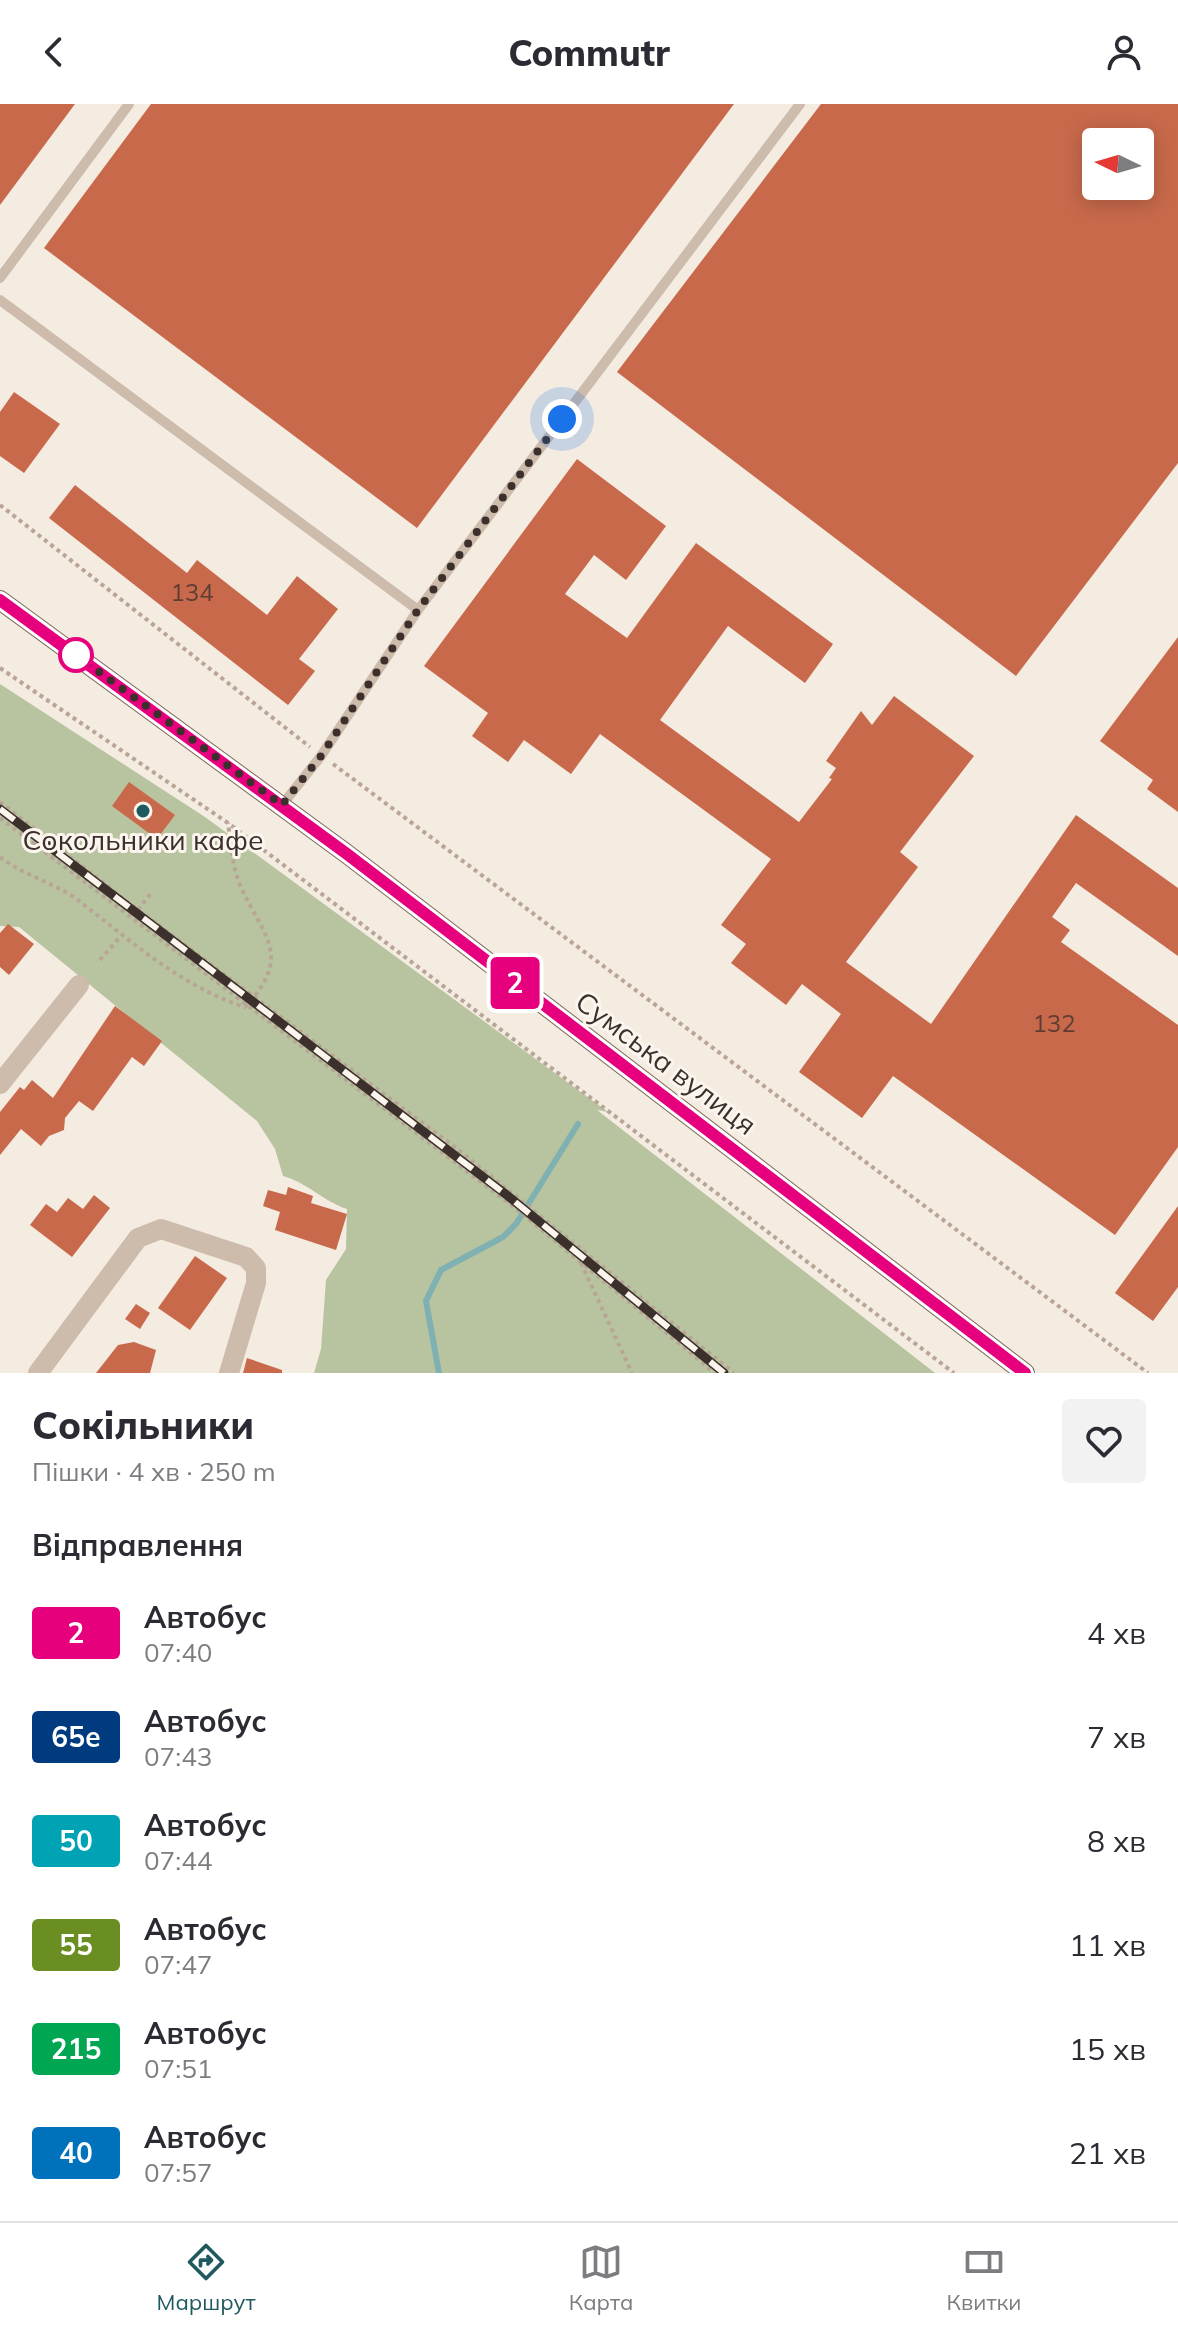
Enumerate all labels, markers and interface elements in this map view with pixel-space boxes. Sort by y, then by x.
icon: back [32,30,76,74]
text: Commutr [508,30,670,75]
icon: person [1102,30,1146,74]
north arrow [1082,128,1154,200]
map controls [1082,128,1154,200]
your location [542,399,582,439]
house number: 134 [170,577,214,607]
unlabelled marker [59,638,93,672]
marker: Сокольники кафе [134,802,152,820]
place label: Сокольники кафе [23,822,263,857]
line badge: 2 [489,957,541,1009]
text: 2 [507,965,523,1000]
street label: Сумська вулиця [569,983,764,1142]
house number: 132 [1032,1008,1076,1038]
button: heart [1062,1399,1146,1483]
text: Сокільники [32,1401,254,1449]
text: Пішки · 4 хв · 250 m [32,1455,276,1488]
text: Відправлення [32,1526,243,1564]
text: Автобус [144,1598,267,1636]
text: 4 хв [1087,1614,1146,1652]
text: 2 [68,1615,84,1650]
text: 07:40 [144,1636,212,1669]
text: Автобус [144,1702,267,1740]
text: 7 хв [1087,1718,1146,1756]
text: 65е [51,1719,101,1754]
text: 07:43 [144,1740,212,1773]
text: Автобус [144,1806,267,1844]
text: 8 хв [1087,1822,1146,1860]
text: 50 [59,1823,93,1858]
text: 07:44 [144,1844,212,1877]
text: Автобус [144,1910,267,1948]
text: 11 хв [1069,1926,1146,1964]
text: 55 [59,1927,93,1962]
text: 07:47 [144,1948,212,1981]
text: Автобус [144,2014,267,2052]
text: 15 хв [1069,2030,1146,2068]
text: 215 [51,2031,101,2066]
text: 07:51 [144,2052,212,2085]
text: Автобус [144,2118,267,2156]
text: 21 хв [1069,2134,1146,2172]
text: 40 [59,2135,93,2170]
text: 07:57 [144,2156,212,2189]
tab: Маршрут [157,2240,256,2316]
tab: Карта [569,2240,633,2316]
tab: Квитки [947,2240,1021,2316]

